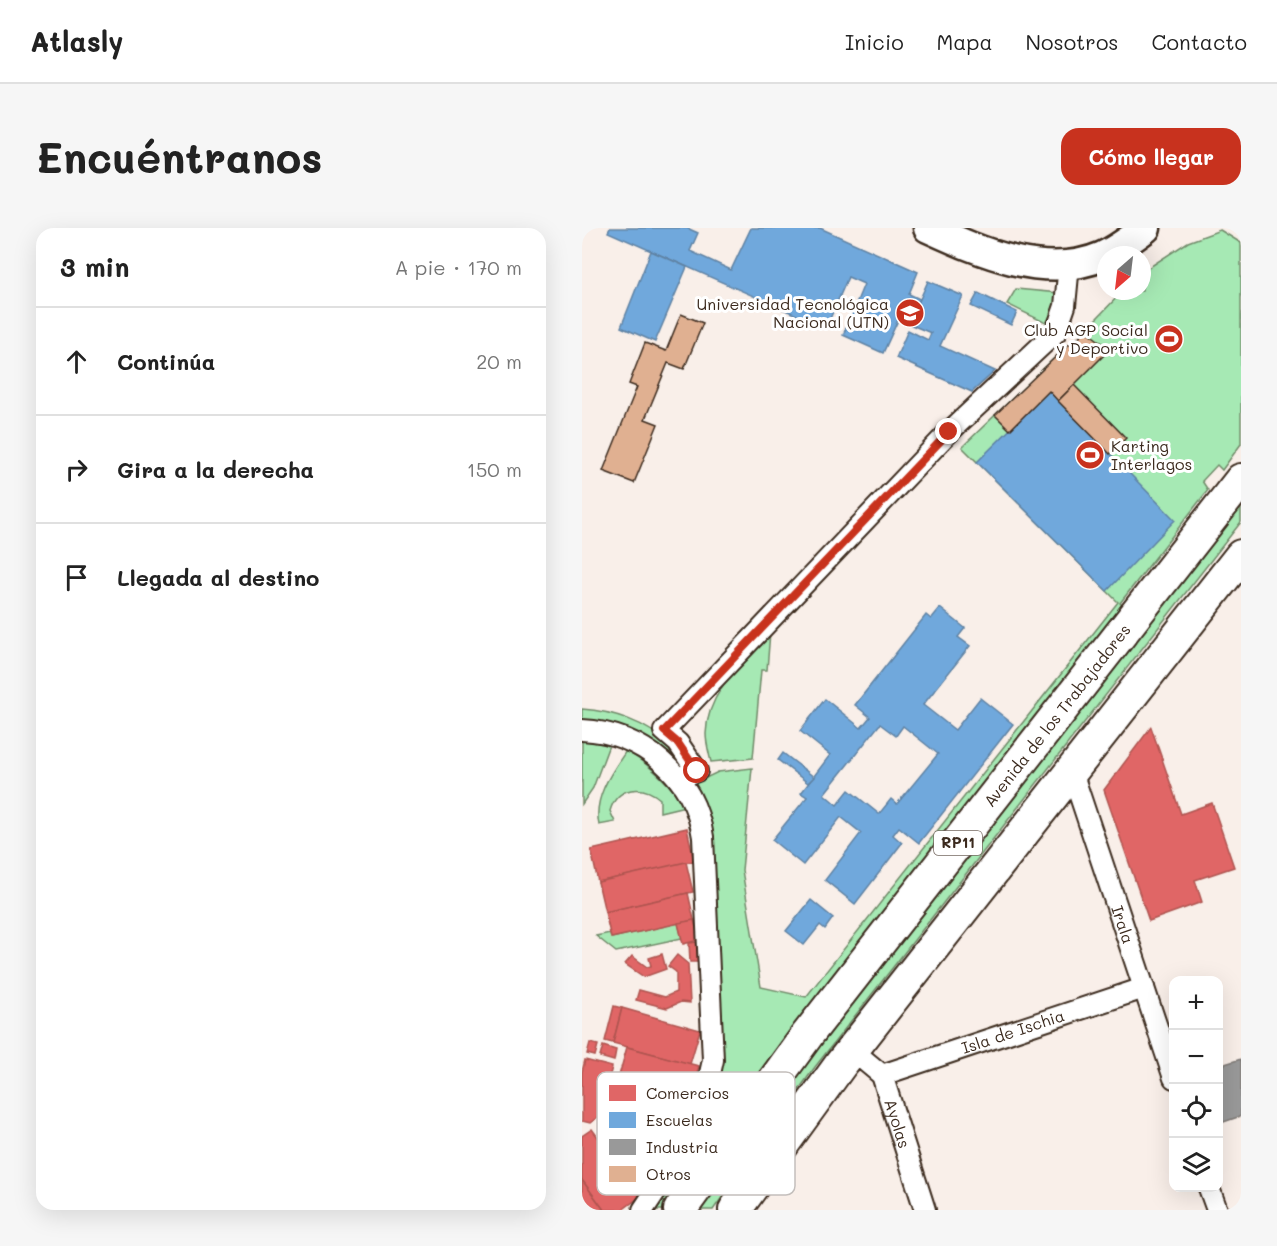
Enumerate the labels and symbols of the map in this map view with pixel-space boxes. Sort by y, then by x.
north arrow [1097,246,1151,300]
place label: Universidad Tecnológica Nacional (UTN) [696,293,889,332]
school or university icon: Universidad Tecnológica Nacional (UTN) [894,297,926,329]
place label: Club AGP Social y Deportivo [1024,319,1148,358]
sports icon: Club AGP Social y Deportivo [1153,323,1185,355]
route end [935,418,961,444]
place label: Karting Interlagos [1111,435,1192,474]
sports icon: Karting Interlagos [1074,439,1106,471]
street label: Avenida de los Trabajadores [979,619,1135,811]
route start [683,757,709,783]
road number: RP11 [934,831,982,855]
street label: Irala [1107,903,1139,946]
street label: Isla de Ischia [959,1004,1067,1058]
legend [597,1072,795,1195]
text: Comercios [646,1082,729,1103]
street label: Ayolas [880,1096,916,1151]
text: Escuelas [646,1109,713,1130]
text: Industria [646,1136,719,1157]
text: Otros [646,1163,691,1184]

